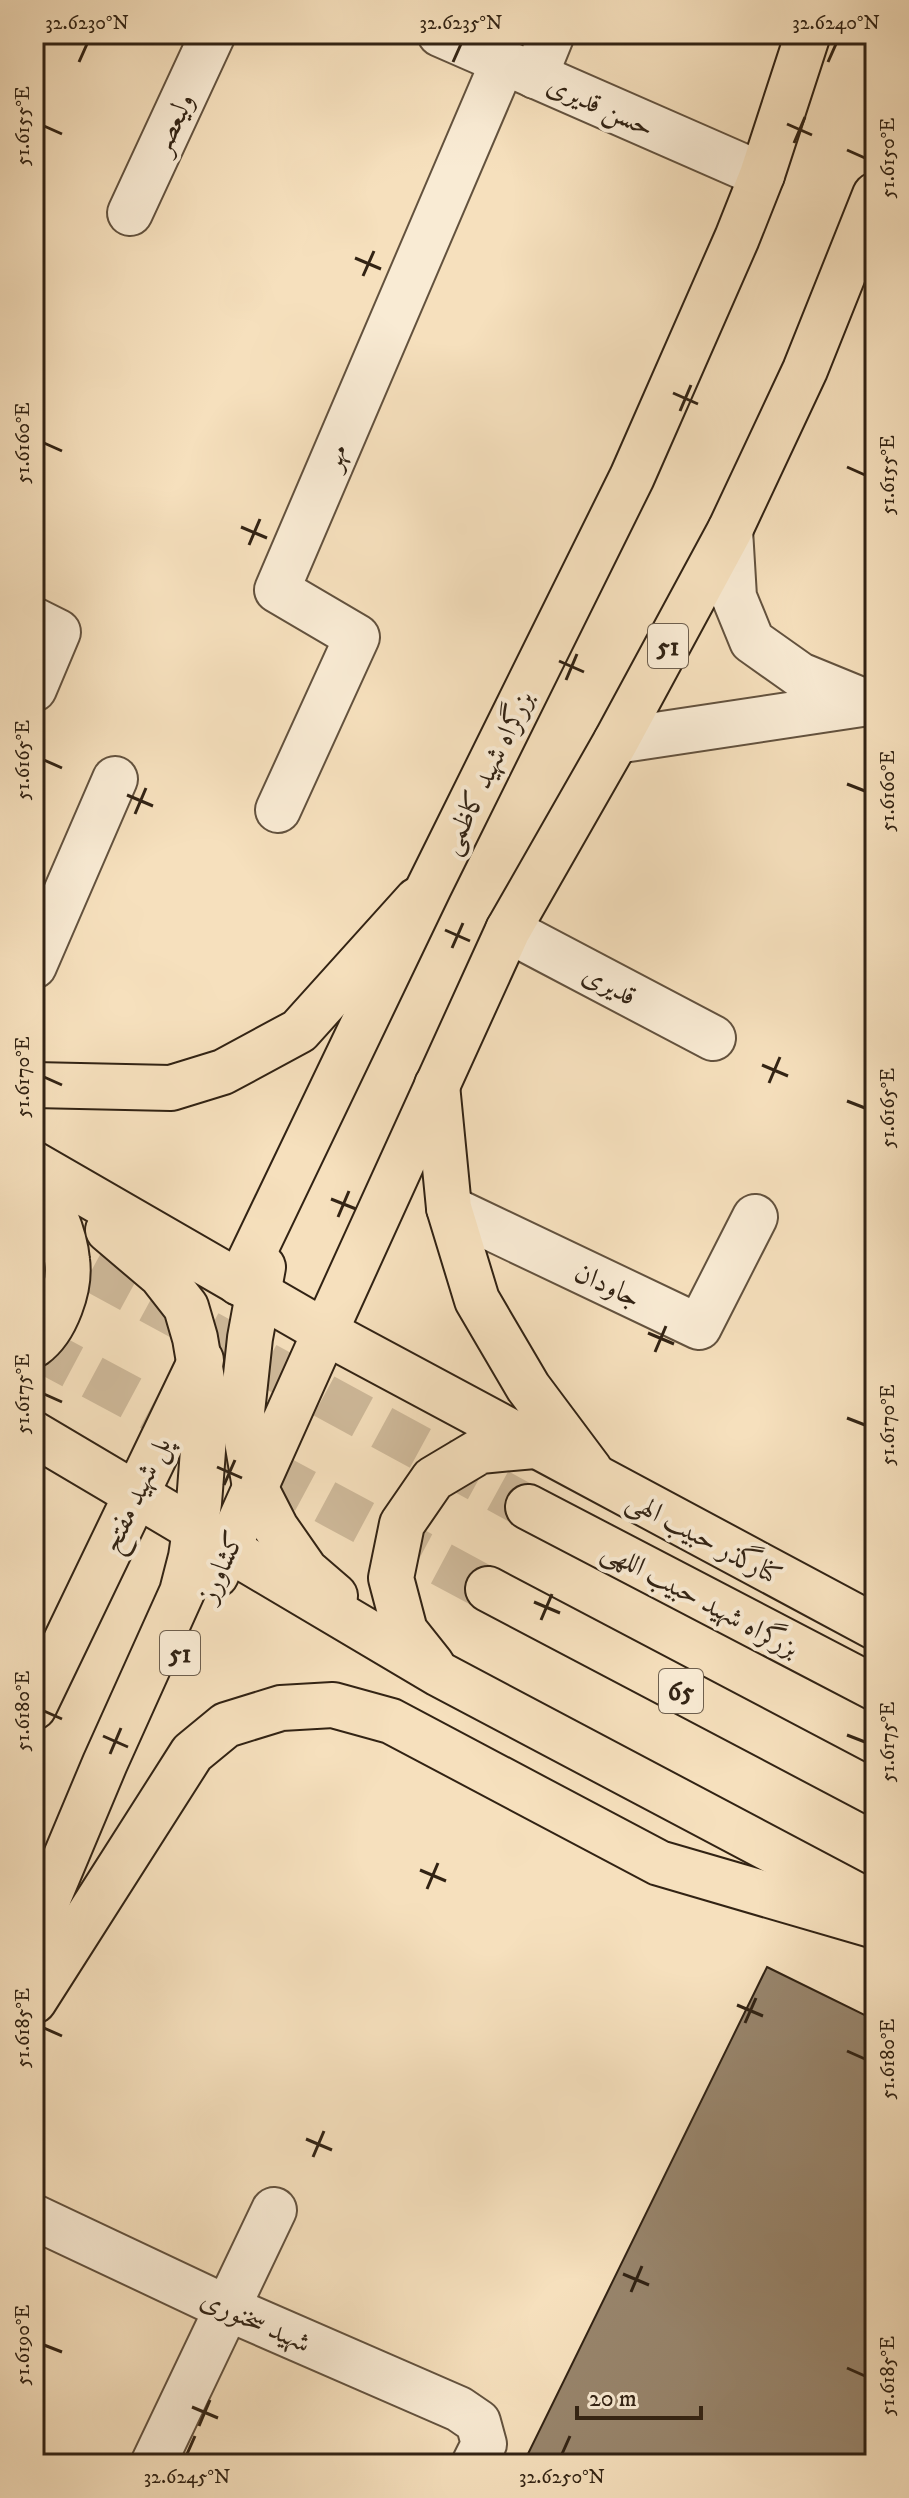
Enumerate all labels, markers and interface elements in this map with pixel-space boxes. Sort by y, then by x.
text: 32.6230°N [45,11,129,36]
text: 32.6235°N [420,11,502,36]
text: 32.6240°N [792,11,880,36]
street label: حسن قدیری [541,67,659,145]
text: 51.6155°E [11,86,36,166]
street label: ولیعصر [143,88,203,162]
text: 51.6150°E [876,118,901,198]
text: 51.6160°E [11,402,36,484]
text: 51.6155°E [876,435,901,515]
street label: مهر [313,439,356,477]
road number: 51 [648,624,688,668]
street label: بزرگراه شهید کاظمی [431,684,543,861]
text: 51.6165°E [11,720,36,800]
text: 51.6160°E [876,750,901,832]
street label: قدیری [576,957,642,1014]
text: 51.6170°E [11,1036,36,1118]
text: 51.6165°E [876,1068,901,1148]
street label: جاودان [569,1255,646,1316]
text: 51.6175°E [11,1354,36,1434]
text: 51.6170°E [876,1384,901,1466]
street label: پل شهید مفتح [93,1430,185,1561]
street label: کنارگذر حبیب الهی [620,1480,789,1595]
street label: کشاورز [189,1526,252,1610]
street label: بزرگراه شهید حبیب اللهی [596,1531,806,1667]
road number: 51 [160,1631,200,1675]
road number: 65 [659,1669,703,1713]
text: 51.6180°E [11,1670,36,1752]
text: 51.6175°E [876,1702,901,1782]
text: 51.6185°E [11,1988,36,2068]
text: 51.6180°E [876,2018,901,2100]
street label: شهید سخنوری [195,2282,316,2361]
text: 51.6190°E [11,2305,36,2385]
text: 51.6185°E [876,2336,901,2416]
scale bar [577,2370,701,2420]
text: 20 m [589,2384,637,2414]
text: 32.6245°N [144,2465,230,2490]
text: 32.6250°N [519,2465,605,2490]

